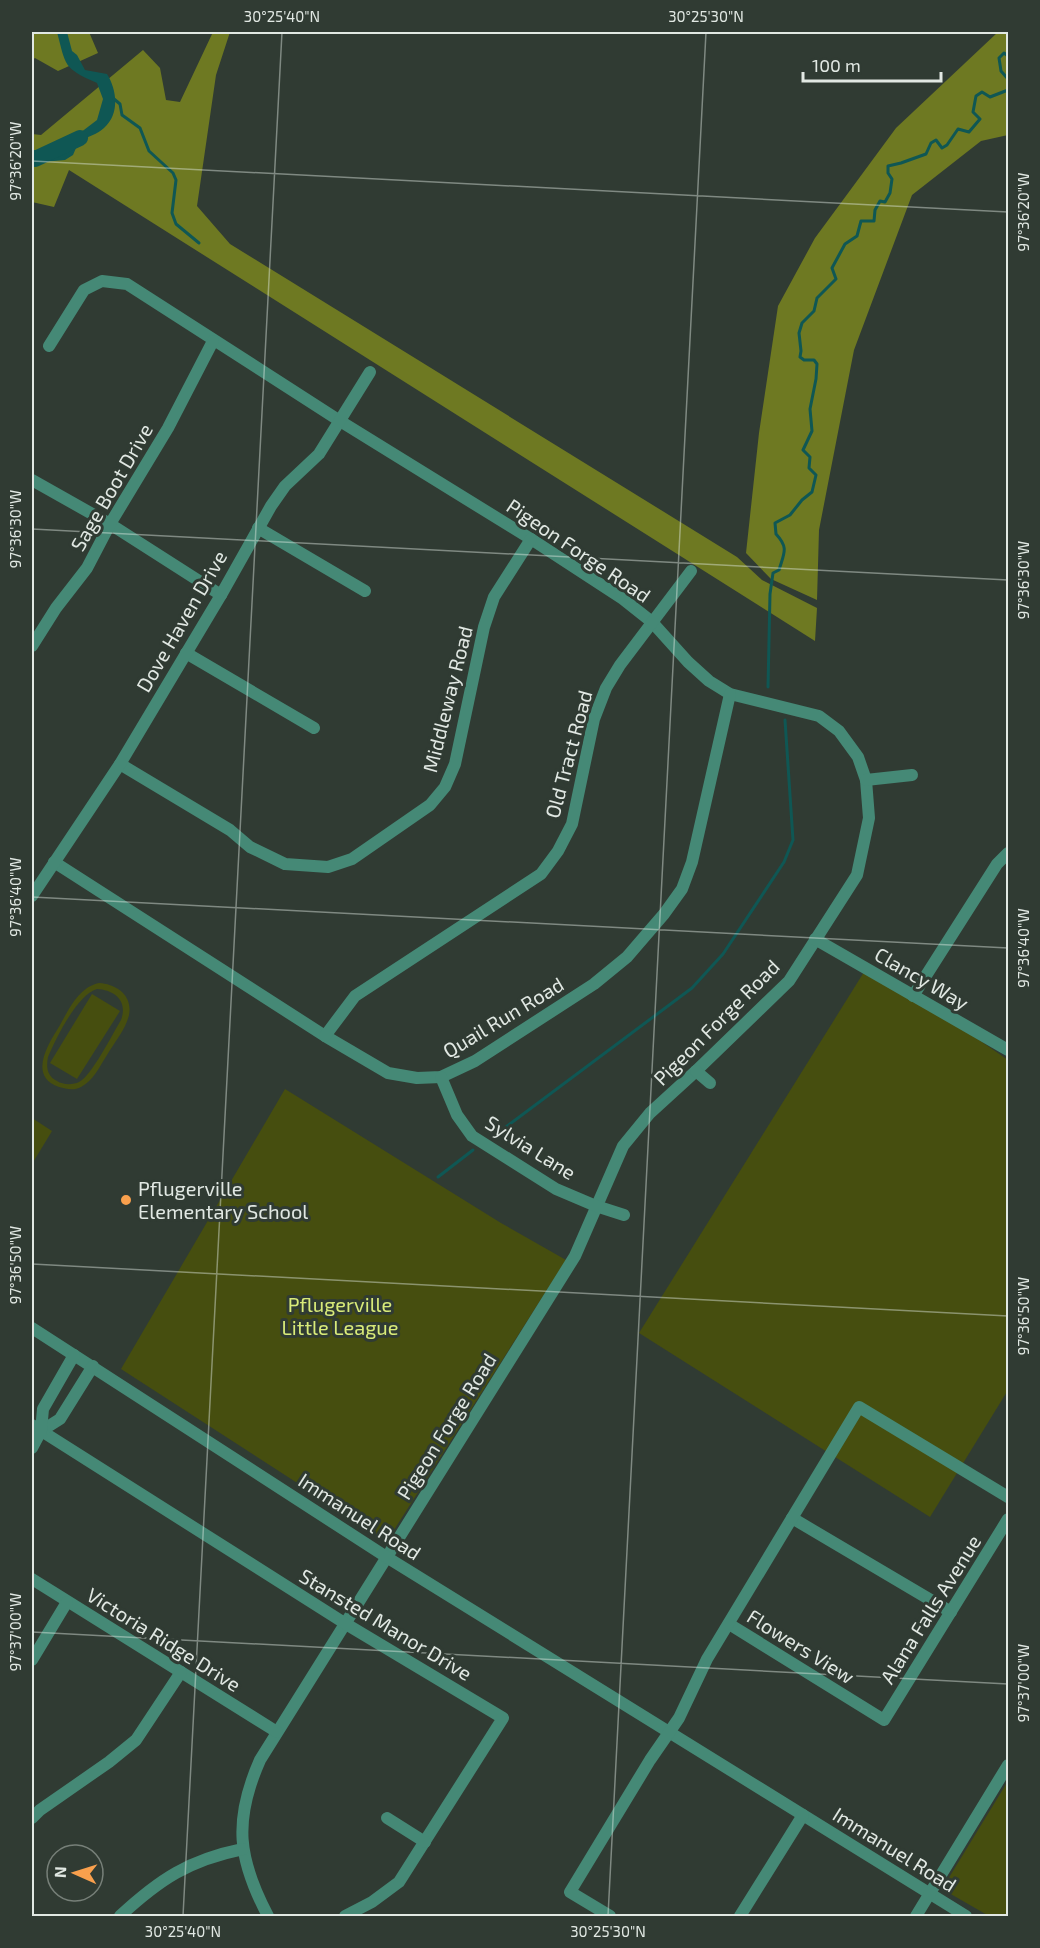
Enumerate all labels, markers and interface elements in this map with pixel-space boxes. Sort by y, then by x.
text: 30°25'40"N [244,7,320,25]
text: 30°25'30"N [668,7,744,25]
scale bar [803,45,941,83]
text: 100 m [812,54,861,76]
text: 97°36'20"W [6,122,24,200]
text: 97°36'20"W [1014,173,1032,251]
street label: Sage Boot Drive [65,419,157,555]
text: 97°36'30"W [6,490,24,568]
street label: Pigeon Forge Road [503,493,655,607]
text: 97°36'30"W [1014,541,1032,619]
street label: Dove Haven Drive [131,546,231,696]
street label: Middleway Road [417,623,477,775]
street label: Old Tract Road [539,687,597,821]
text: 97°36'40"W [6,857,24,937]
text: 97°36'40"W [1014,908,1032,988]
street label: Clancy Way [871,942,974,1015]
street label: Pigeon Forge Road [648,954,784,1090]
street label: Quail Run Road [438,972,568,1062]
street label: Sylvia Lane [481,1110,581,1184]
place label: Pflugerville Elementary School [138,1176,308,1223]
marker: Pflugerville Elementary School [119,1193,133,1207]
text: 97°36'50"W [6,1226,24,1304]
text: 97°36'50"W [1014,1277,1032,1355]
park label: Pflugerville Little League [282,1292,398,1339]
street label: Pigeon Forge Road [391,1348,501,1504]
street label: Immanuel Road [294,1468,426,1564]
street label: Alana Falls Avenue [875,1530,985,1688]
street label: Stansted Manor Drive [295,1563,477,1685]
street label: Victoria Ridge Drive [83,1582,245,1696]
text: 97°37'00"W [6,1593,24,1671]
street label: Flowers View [743,1604,859,1688]
text: 97°37'00"W [1014,1644,1032,1722]
street label: Immanuel Road [829,1801,961,1897]
north arrow [45,1843,105,1903]
text: N [50,1866,69,1878]
text: 30°25'40"N [145,1922,221,1940]
text: 30°25'30"N [570,1922,646,1940]

